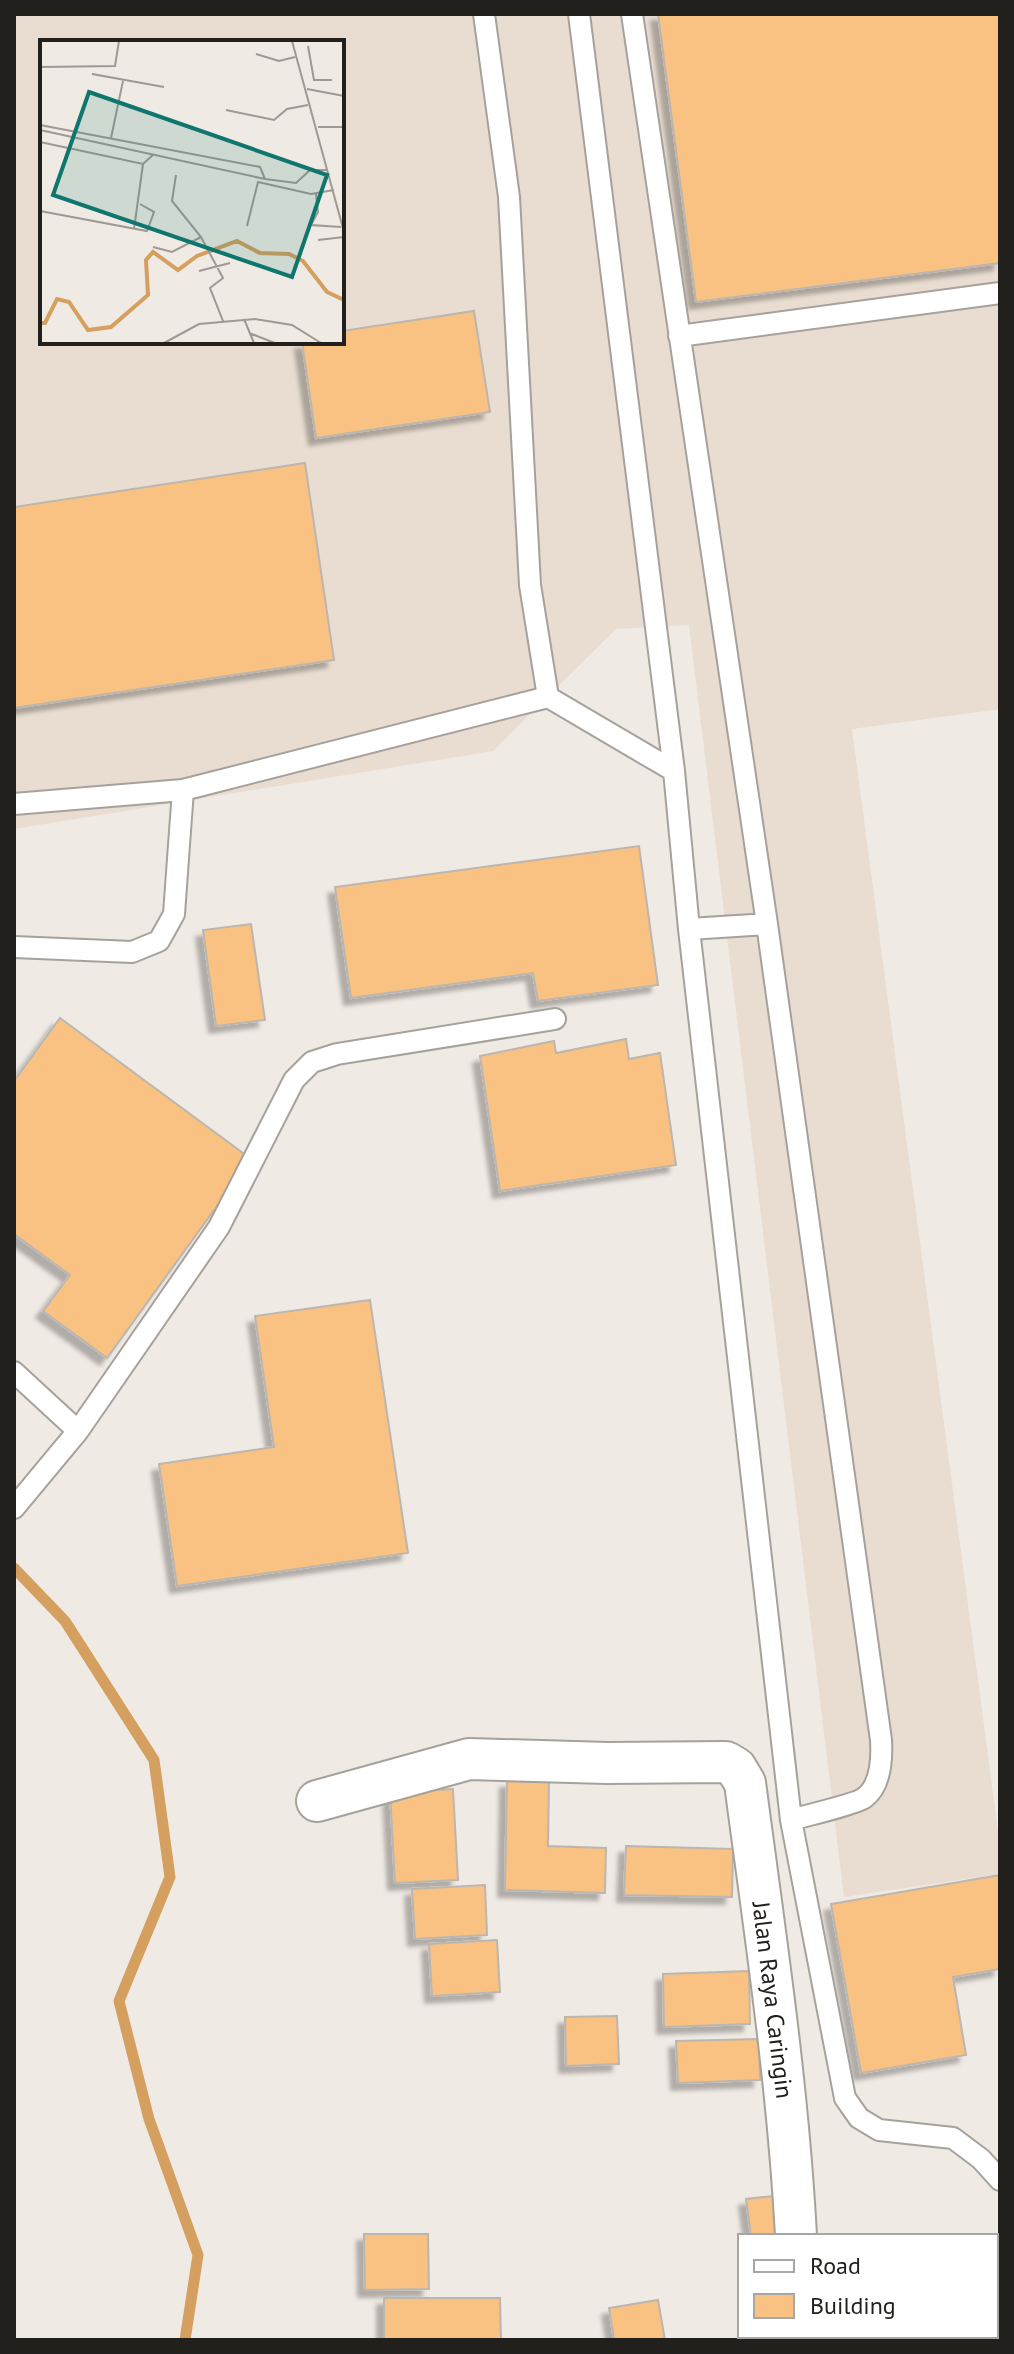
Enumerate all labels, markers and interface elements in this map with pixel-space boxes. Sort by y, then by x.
inset map [40,40,344,344]
street label: Jalan Raya Caringin [745,1899,800,2100]
legend [738,2234,998,2338]
text: Road [810,2250,861,2281]
text: Building [810,2290,896,2321]

